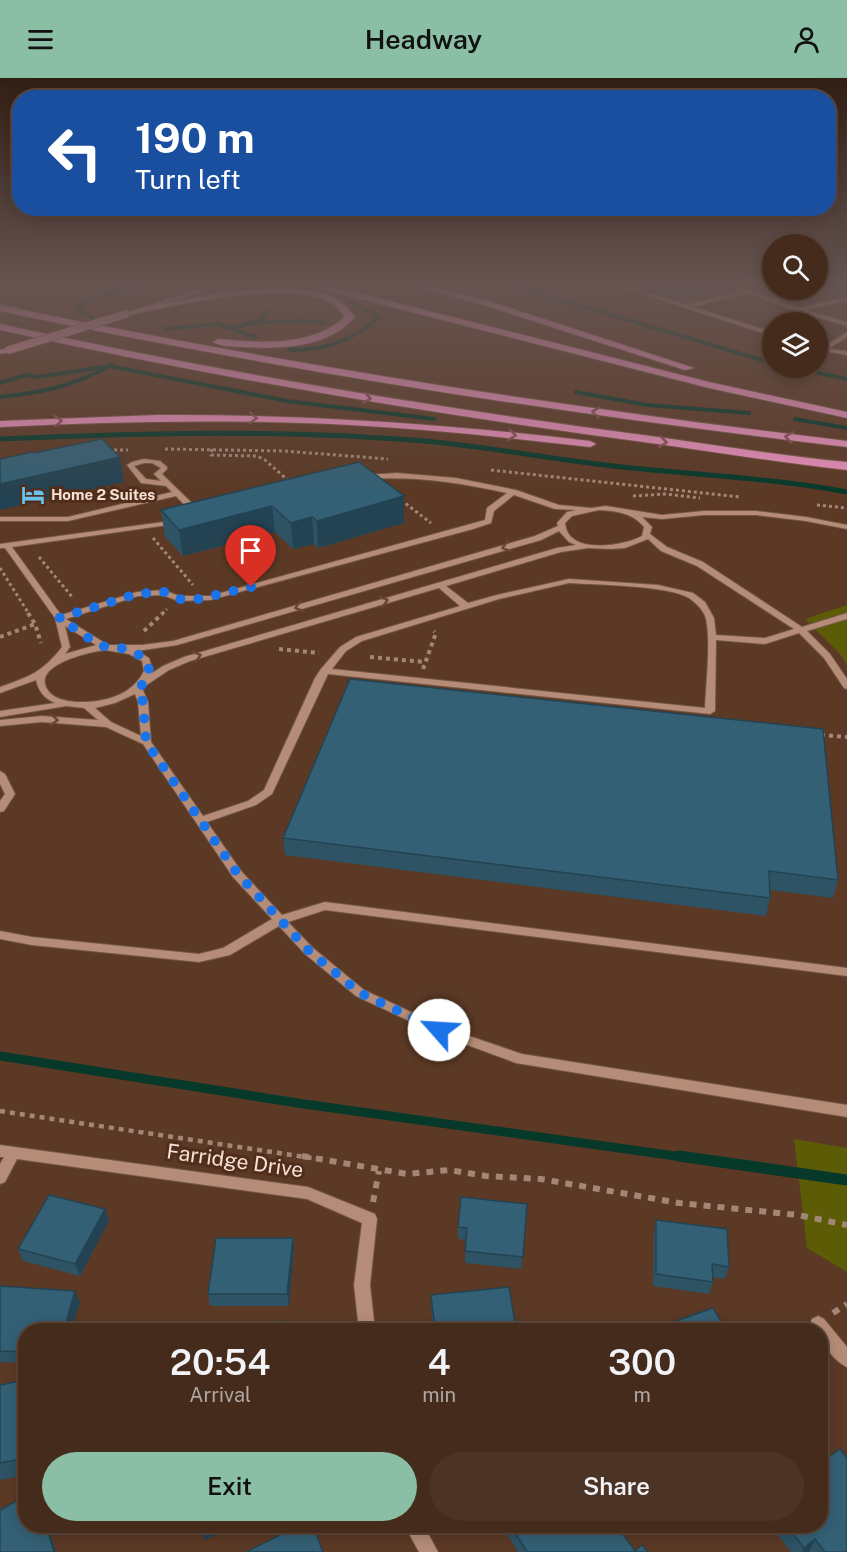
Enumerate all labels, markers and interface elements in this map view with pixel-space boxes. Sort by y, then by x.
icon: menu [24,23,57,56]
text: Headway [365,23,482,55]
icon: person [790,23,823,56]
text: 190 m [135,113,255,162]
icon: left [36,114,114,192]
text: Turn left [135,163,241,195]
map controls [762,234,828,378]
button: search [762,234,828,300]
button: layers [762,312,828,378]
one-way arrow [362,391,371,403]
one-way arrow [591,407,600,419]
one-way arrow [249,412,258,424]
one-way arrow [54,415,63,428]
one-way arrow [507,428,516,441]
one-way arrow [784,432,793,444]
one-way arrow [659,435,668,447]
hotel icon: Home 2 Suites [20,482,46,508]
place label: Home 2 Suites [51,486,155,503]
pin [225,525,276,587]
icon: arrive [234,534,267,567]
one-way arrow [501,540,512,552]
one-way arrow [378,596,389,608]
one-way arrow [294,600,304,612]
one-way arrow [191,651,202,663]
one-way arrow [49,713,58,726]
position arrow [407,998,471,1062]
street label: Farridge Drive [165,1139,305,1182]
text: 20:54 [170,1341,271,1383]
text: 4 [428,1341,451,1383]
text: 300 [608,1341,676,1383]
text: Arrival [189,1383,251,1407]
text: min [422,1383,456,1407]
text: m [633,1383,651,1407]
button: Exit [42,1452,417,1521]
button: Share [429,1452,804,1521]

